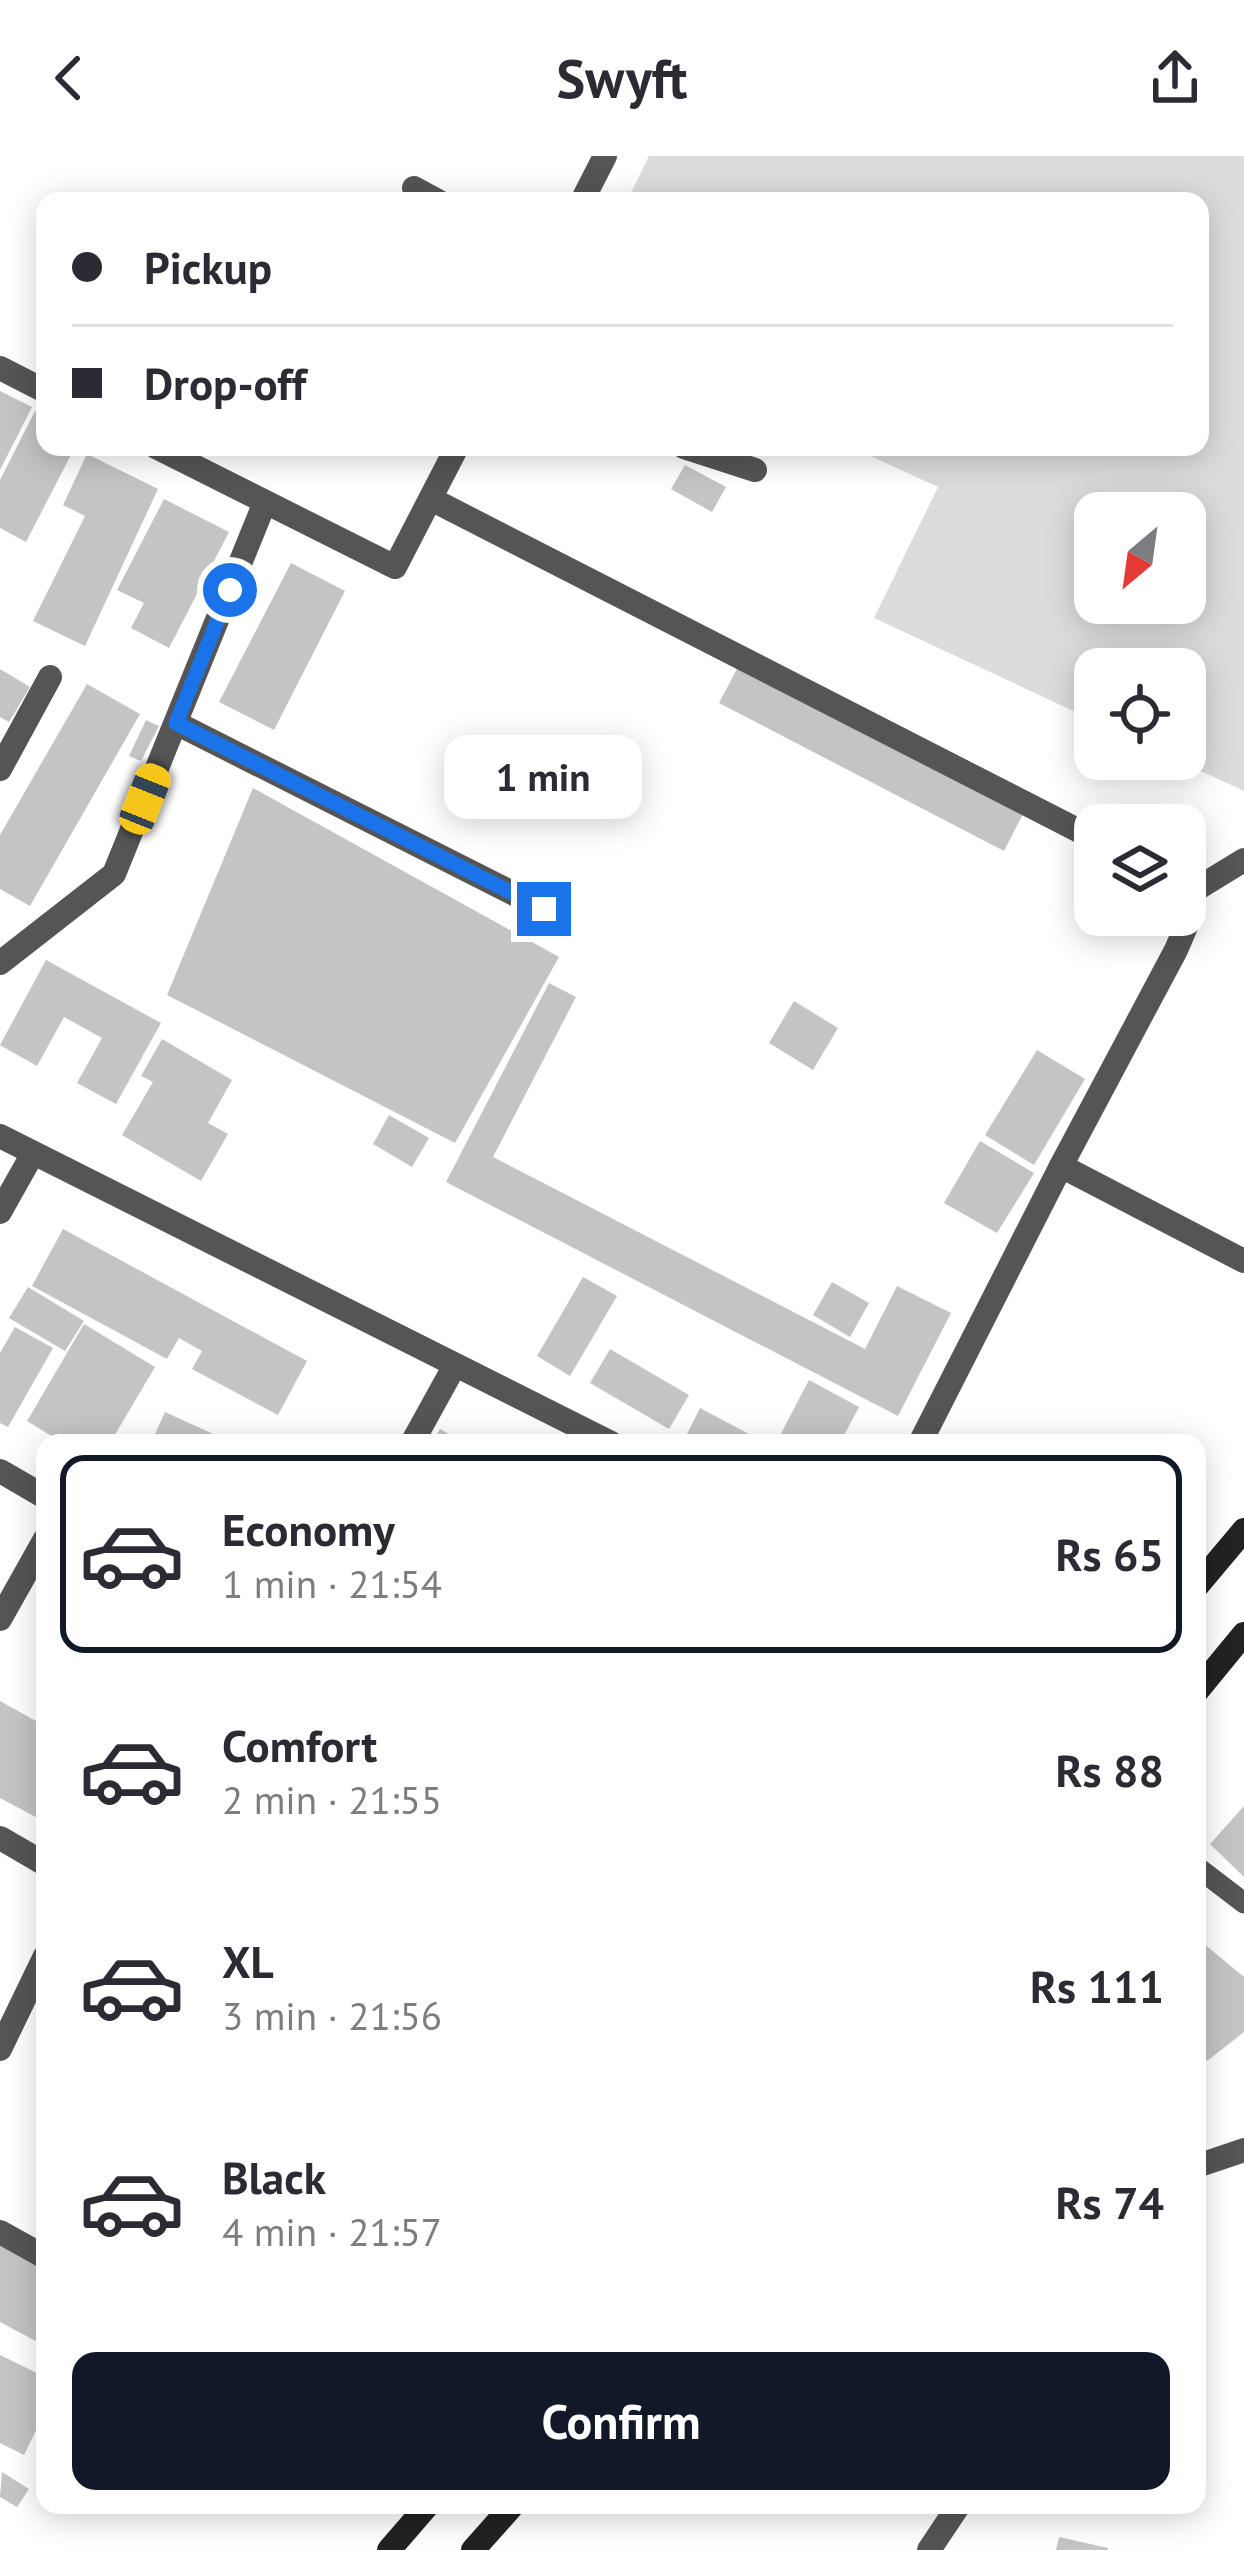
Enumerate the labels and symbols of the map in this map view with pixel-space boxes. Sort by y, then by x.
north arrow [1074,492,1206,624]
route start [203,563,257,617]
callout: 1 min [445,735,643,819]
car [115,759,175,839]
route end [517,882,571,936]

